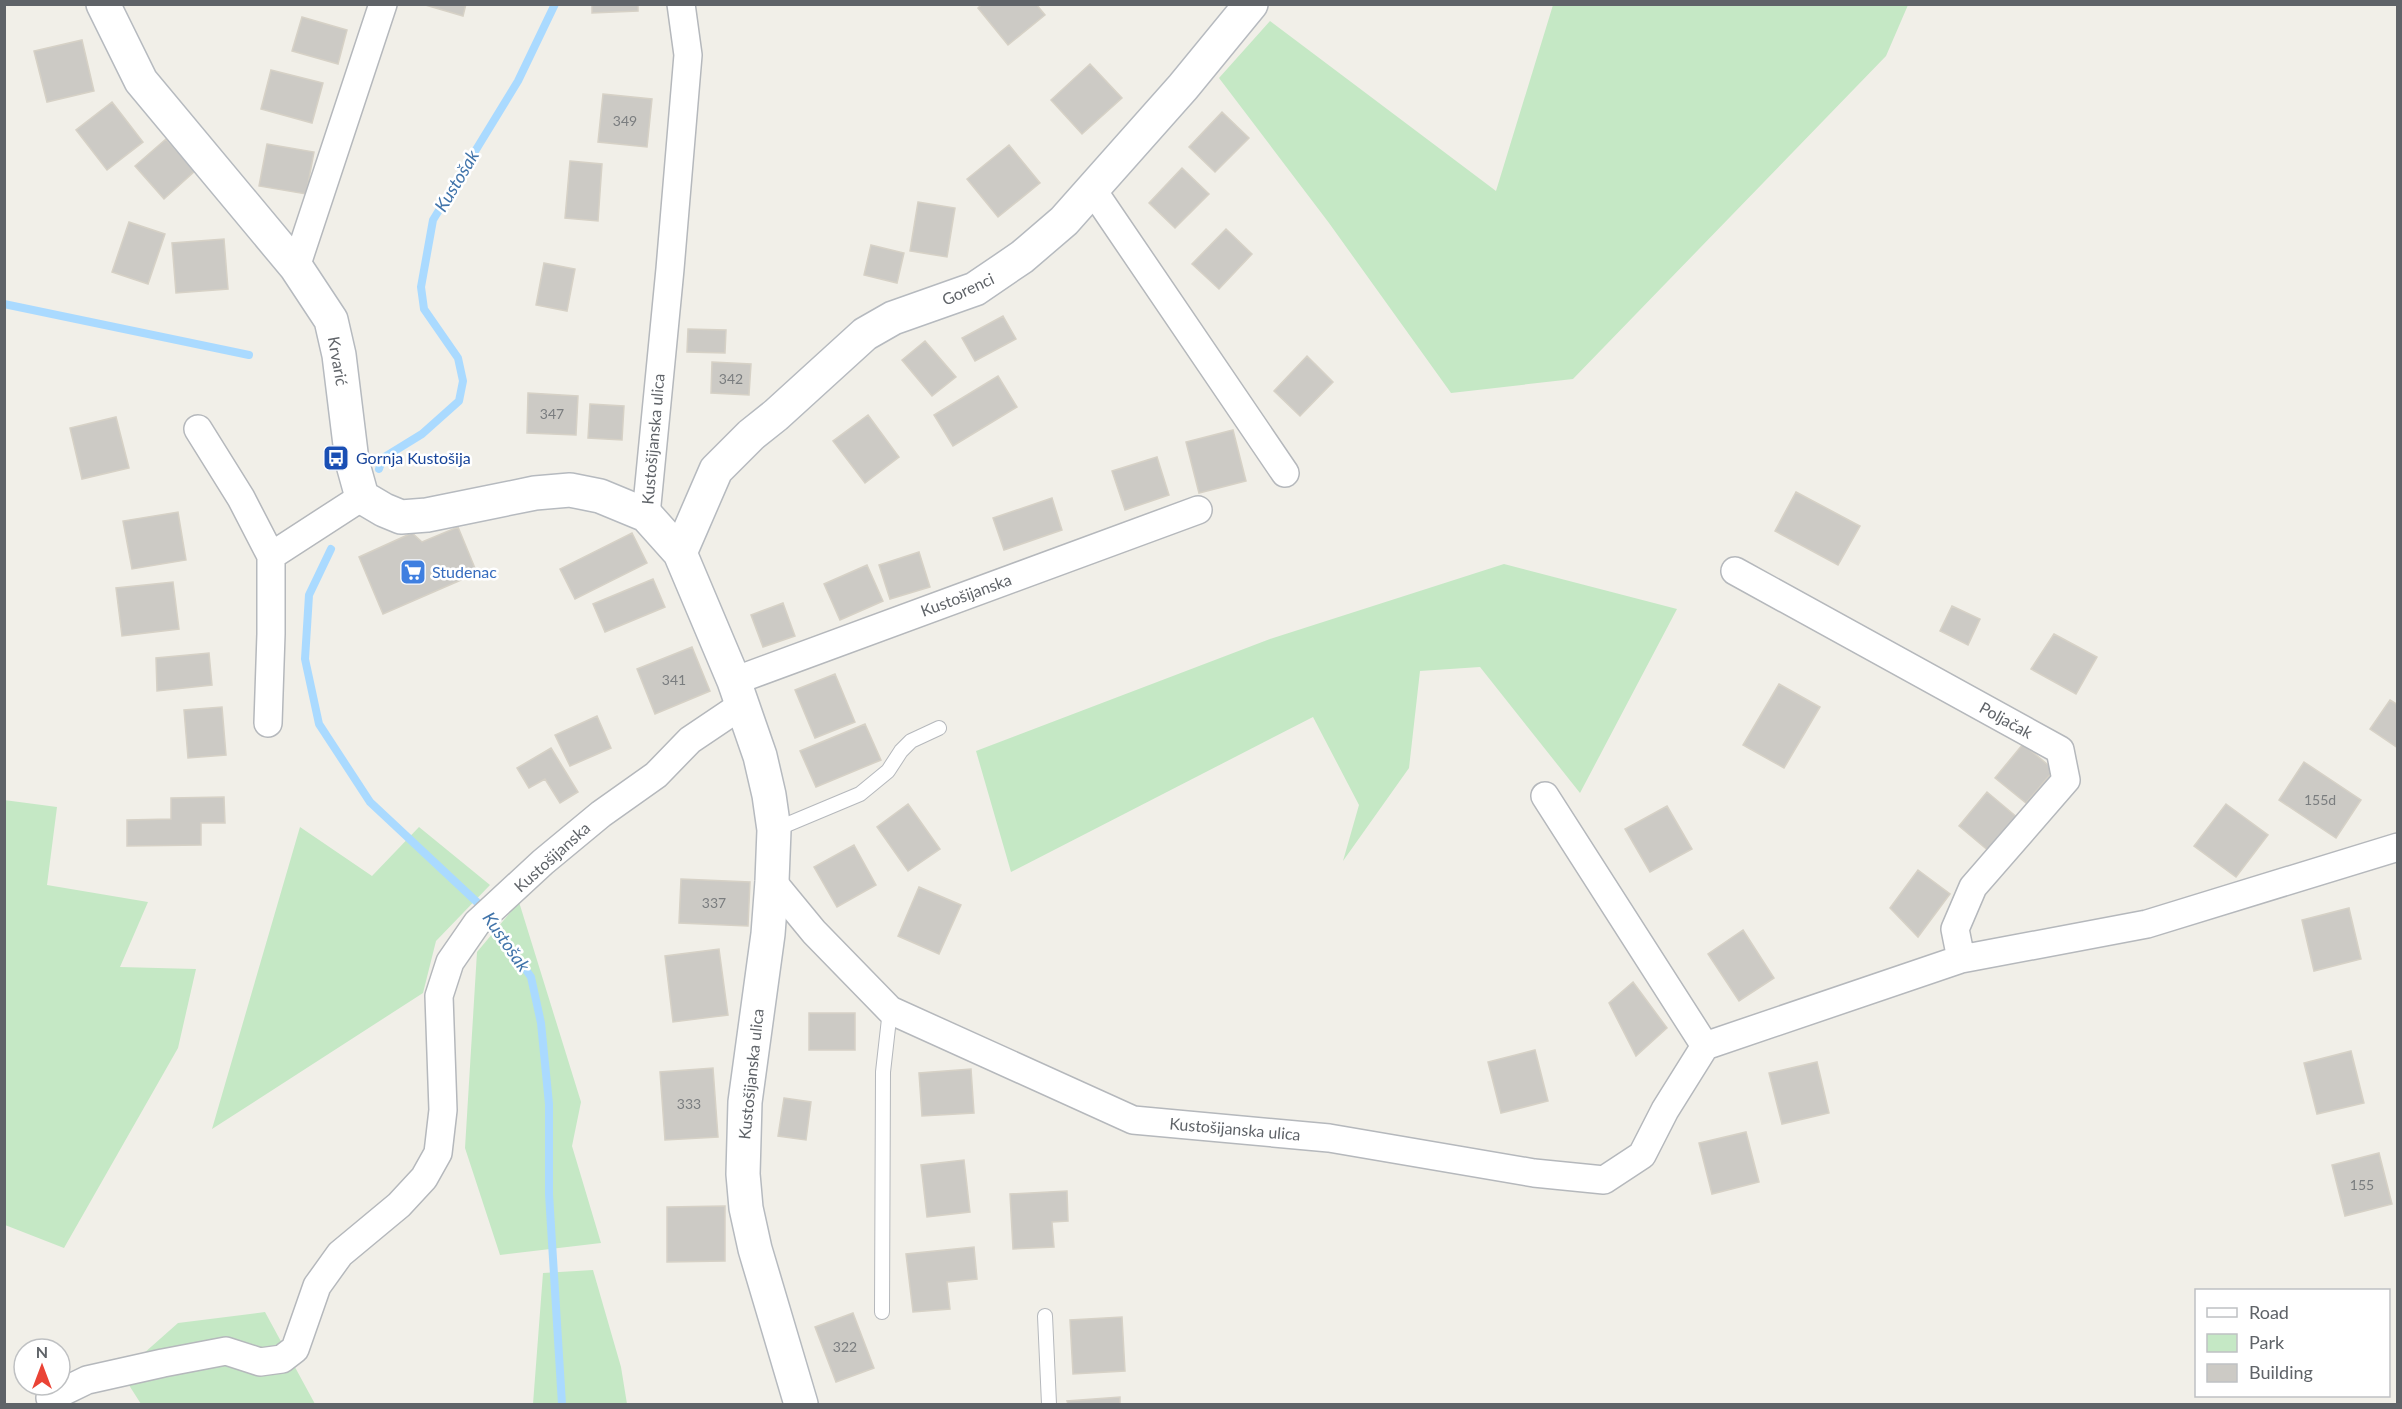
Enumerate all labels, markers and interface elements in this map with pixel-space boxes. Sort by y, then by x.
house number: 349 [613,112,637,129]
water label: Kustošak [429,145,483,215]
street label: Gorenci [939,268,997,309]
street label: Krvarić [325,335,352,387]
house number: 342 [719,370,743,387]
street label: Kustošijanska ulica [637,373,668,505]
house number: 347 [540,405,564,422]
bus stop icon: Gornja Kustošija [321,443,351,473]
place label: Gornja Kustošija [356,448,471,467]
supermarket icon: Studenac [398,557,428,587]
place label: Studenac [432,562,497,581]
street label: Kustošijanska [918,569,1014,620]
house number: 341 [662,671,686,688]
street label: Poljačak [1976,697,2037,742]
house number: 155d [2304,791,2336,808]
street label: Kustošijanska [510,818,593,896]
house number: 337 [702,894,726,911]
water label: Kustošak [478,907,536,976]
street label: Kustošijanska ulica [734,1008,767,1140]
house number: 333 [677,1095,701,1112]
street label: Kustošijanska ulica [1169,1113,1301,1144]
house number: 155 [2350,1176,2374,1193]
legend [2195,1289,2390,1397]
text: Road [2249,1301,2289,1323]
text: Park [2249,1331,2285,1353]
north arrow [12,1337,72,1397]
house number: 322 [833,1338,857,1355]
text: N [36,1342,48,1361]
text: Building [2249,1361,2313,1383]

